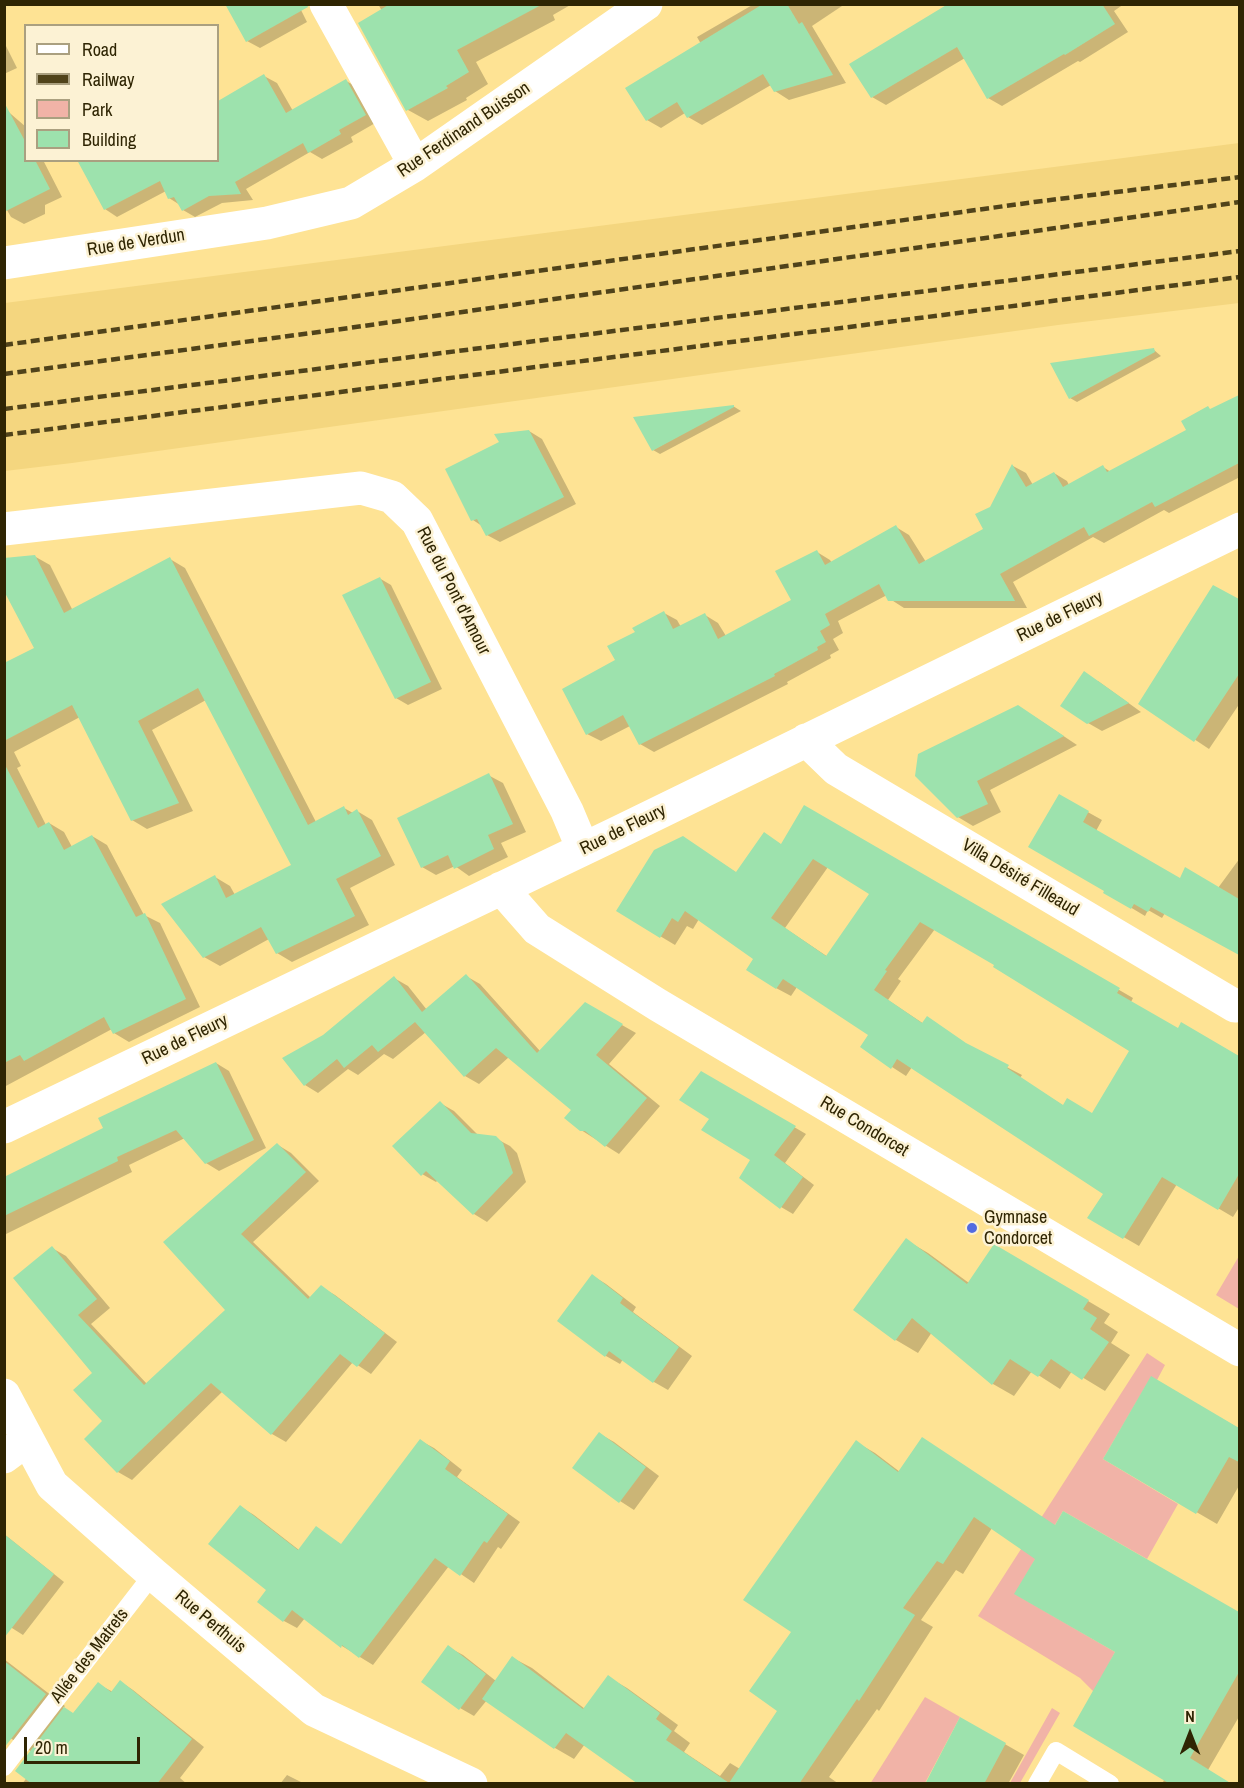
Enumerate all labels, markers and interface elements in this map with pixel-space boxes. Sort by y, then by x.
legend [24,24,219,162]
text: Road [82,37,117,62]
text: Railway [82,67,135,92]
street label: Rue Ferdinand Buisson [394,78,534,182]
text: Park [82,97,112,122]
text: Building [82,127,136,152]
street label: Rue de Verdun [86,225,186,261]
street label: Rue du Pont d'Amour [411,523,495,659]
street label: Rue de Fleury [1014,587,1106,647]
street label: Rue de Fleury [577,800,669,860]
street label: Villa Désiré Filleaud [958,835,1082,921]
street label: Rue de Fleury [139,1010,231,1070]
street label: Rue Condorcet [816,1092,912,1162]
place label: Gymnase Condorcet [984,1207,1052,1250]
marker: Gymnase Condorcet [965,1221,979,1235]
street label: Rue Perthuis [170,1586,250,1658]
street label: Allée des Matrets [46,1604,134,1708]
north arrow [1160,1704,1220,1764]
text: N [1185,1705,1195,1727]
scale bar [27,1725,142,1763]
text: 20 m [35,1735,68,1760]

